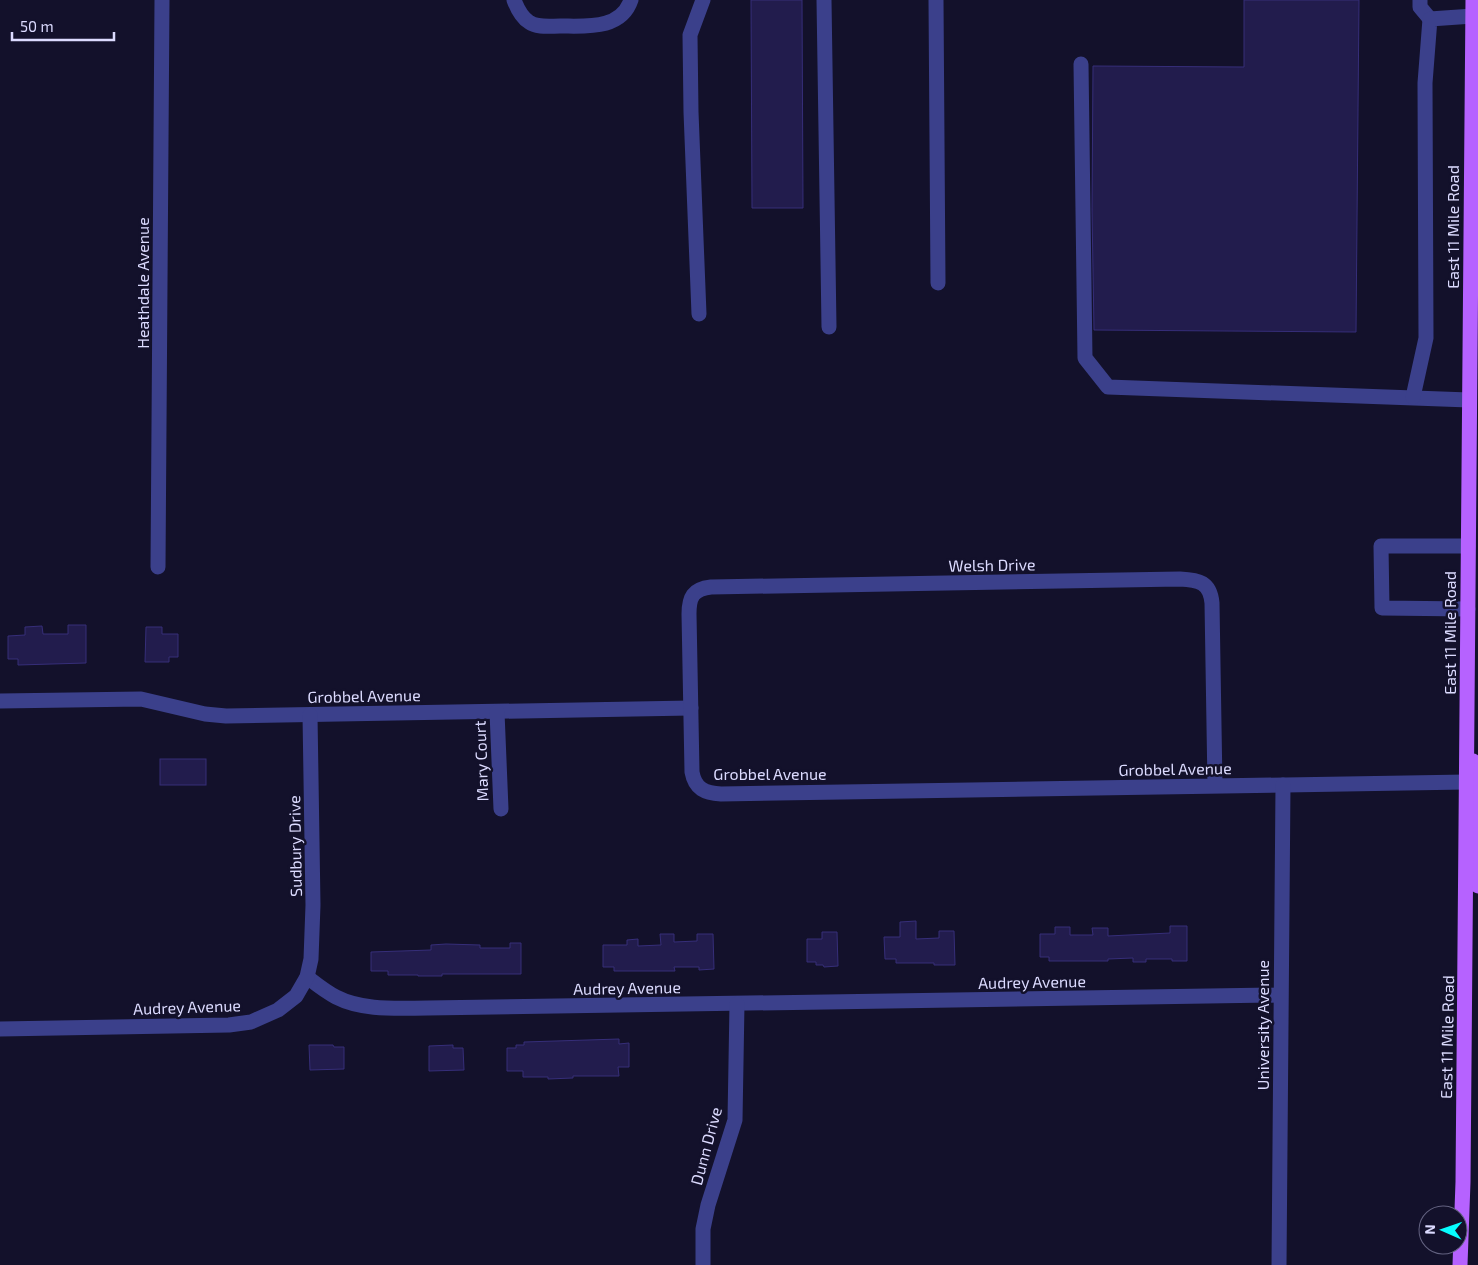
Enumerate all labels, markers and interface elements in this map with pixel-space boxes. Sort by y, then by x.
scale bar [12,10,115,42]
text: 50 m [20,17,54,35]
street label: East 11 Mile Road [1443,165,1462,289]
street label: Heathdale Avenue [133,217,152,349]
street label: Welsh Drive [948,554,1036,575]
street label: East 11 Mile Road [1440,571,1459,695]
street label: Grobbel Avenue [307,685,421,706]
street label: Mary Court [470,720,491,802]
street label: Grobbel Avenue [1118,758,1232,779]
street label: Grobbel Avenue [713,764,827,783]
street label: Sudbury Drive [284,795,305,897]
street label: University Avenue [1253,960,1272,1090]
street label: Audrey Avenue [978,971,1086,992]
street label: East 11 Mile Road [1436,975,1457,1099]
street label: Audrey Avenue [573,977,681,998]
street label: Audrey Avenue [133,995,241,1018]
street label: Dunn Drive [686,1105,725,1187]
north arrow [1418,1205,1468,1255]
text: N [1421,1224,1438,1235]

